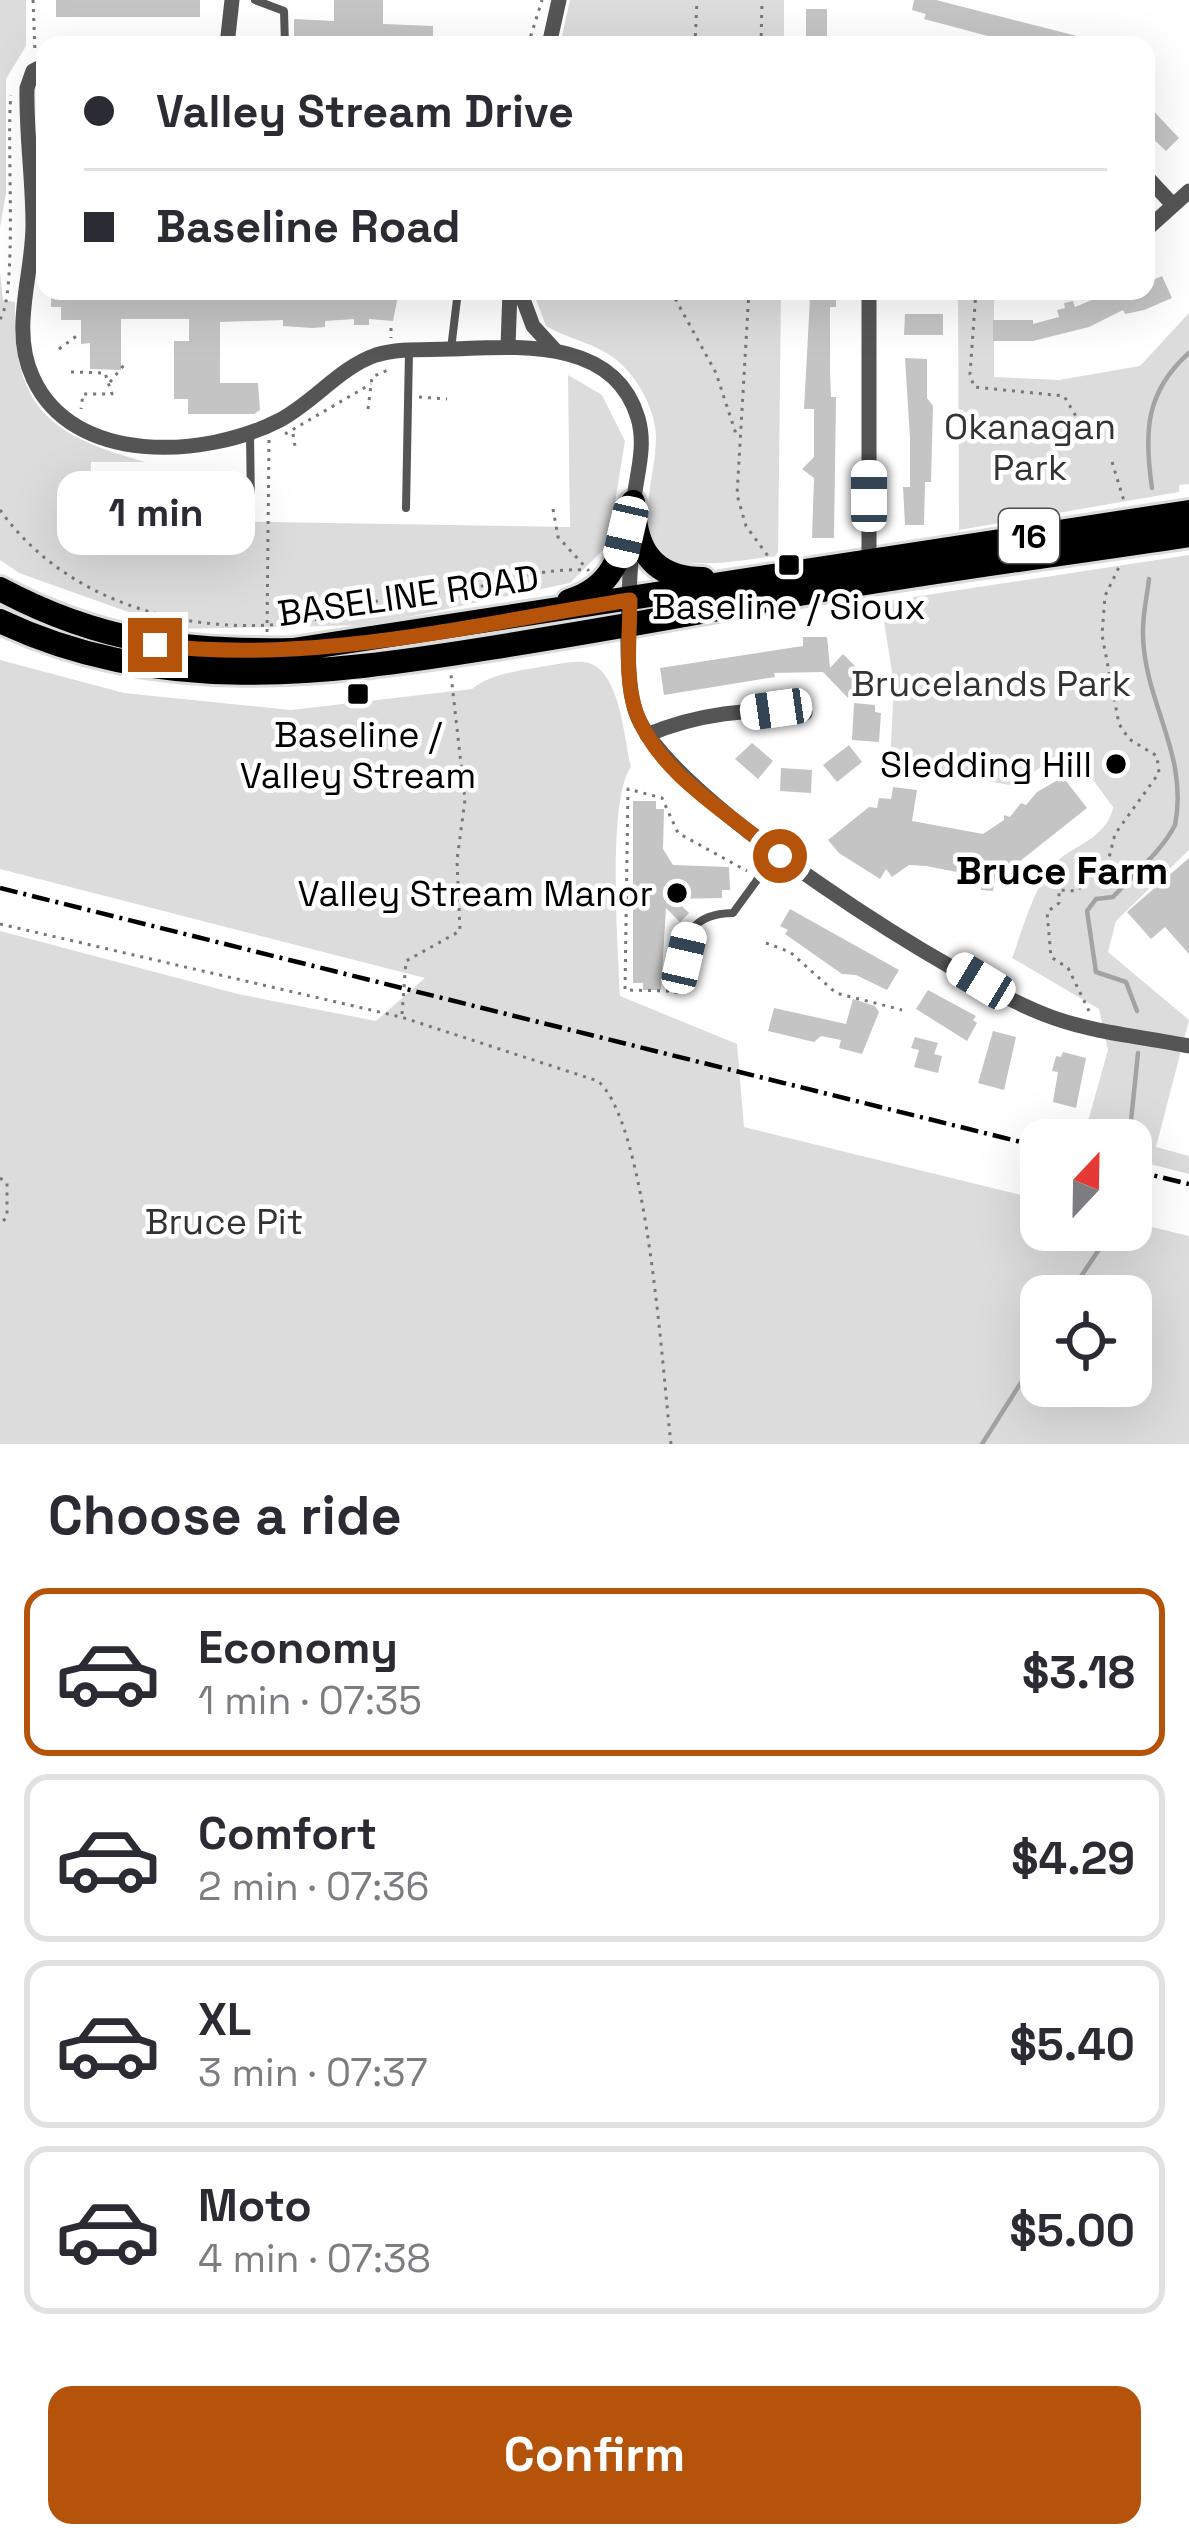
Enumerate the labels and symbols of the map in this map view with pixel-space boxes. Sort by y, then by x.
park label: Okanagan Park [944,404,1116,491]
car [851,460,887,532]
callout: 1 min [56,471,254,555]
car [600,493,652,571]
road number: 16 [999,509,1059,563]
marker: Baseline / Sioux [776,552,802,578]
street label: BASELINE ROAD [275,555,542,637]
place label: Baseline / Sioux [652,584,926,630]
route end [128,618,182,672]
park label: Brucelands Park [851,661,1131,707]
marker: Baseline / Valley Stream [345,681,371,707]
car [738,686,814,732]
place label: Baseline / Valley Stream [240,712,476,799]
place label: Sledding Hill [880,742,1092,788]
marker: Sledding Hill [1103,751,1129,777]
route start [753,829,807,883]
district label: Bruce Farm [956,846,1168,895]
place label: Valley Stream Manor [298,871,653,917]
marker: Valley Stream Manor [664,880,690,906]
car [658,919,710,997]
car [941,947,1021,1015]
north arrow [1020,1119,1152,1251]
park label: Bruce Pit [145,1199,303,1245]

